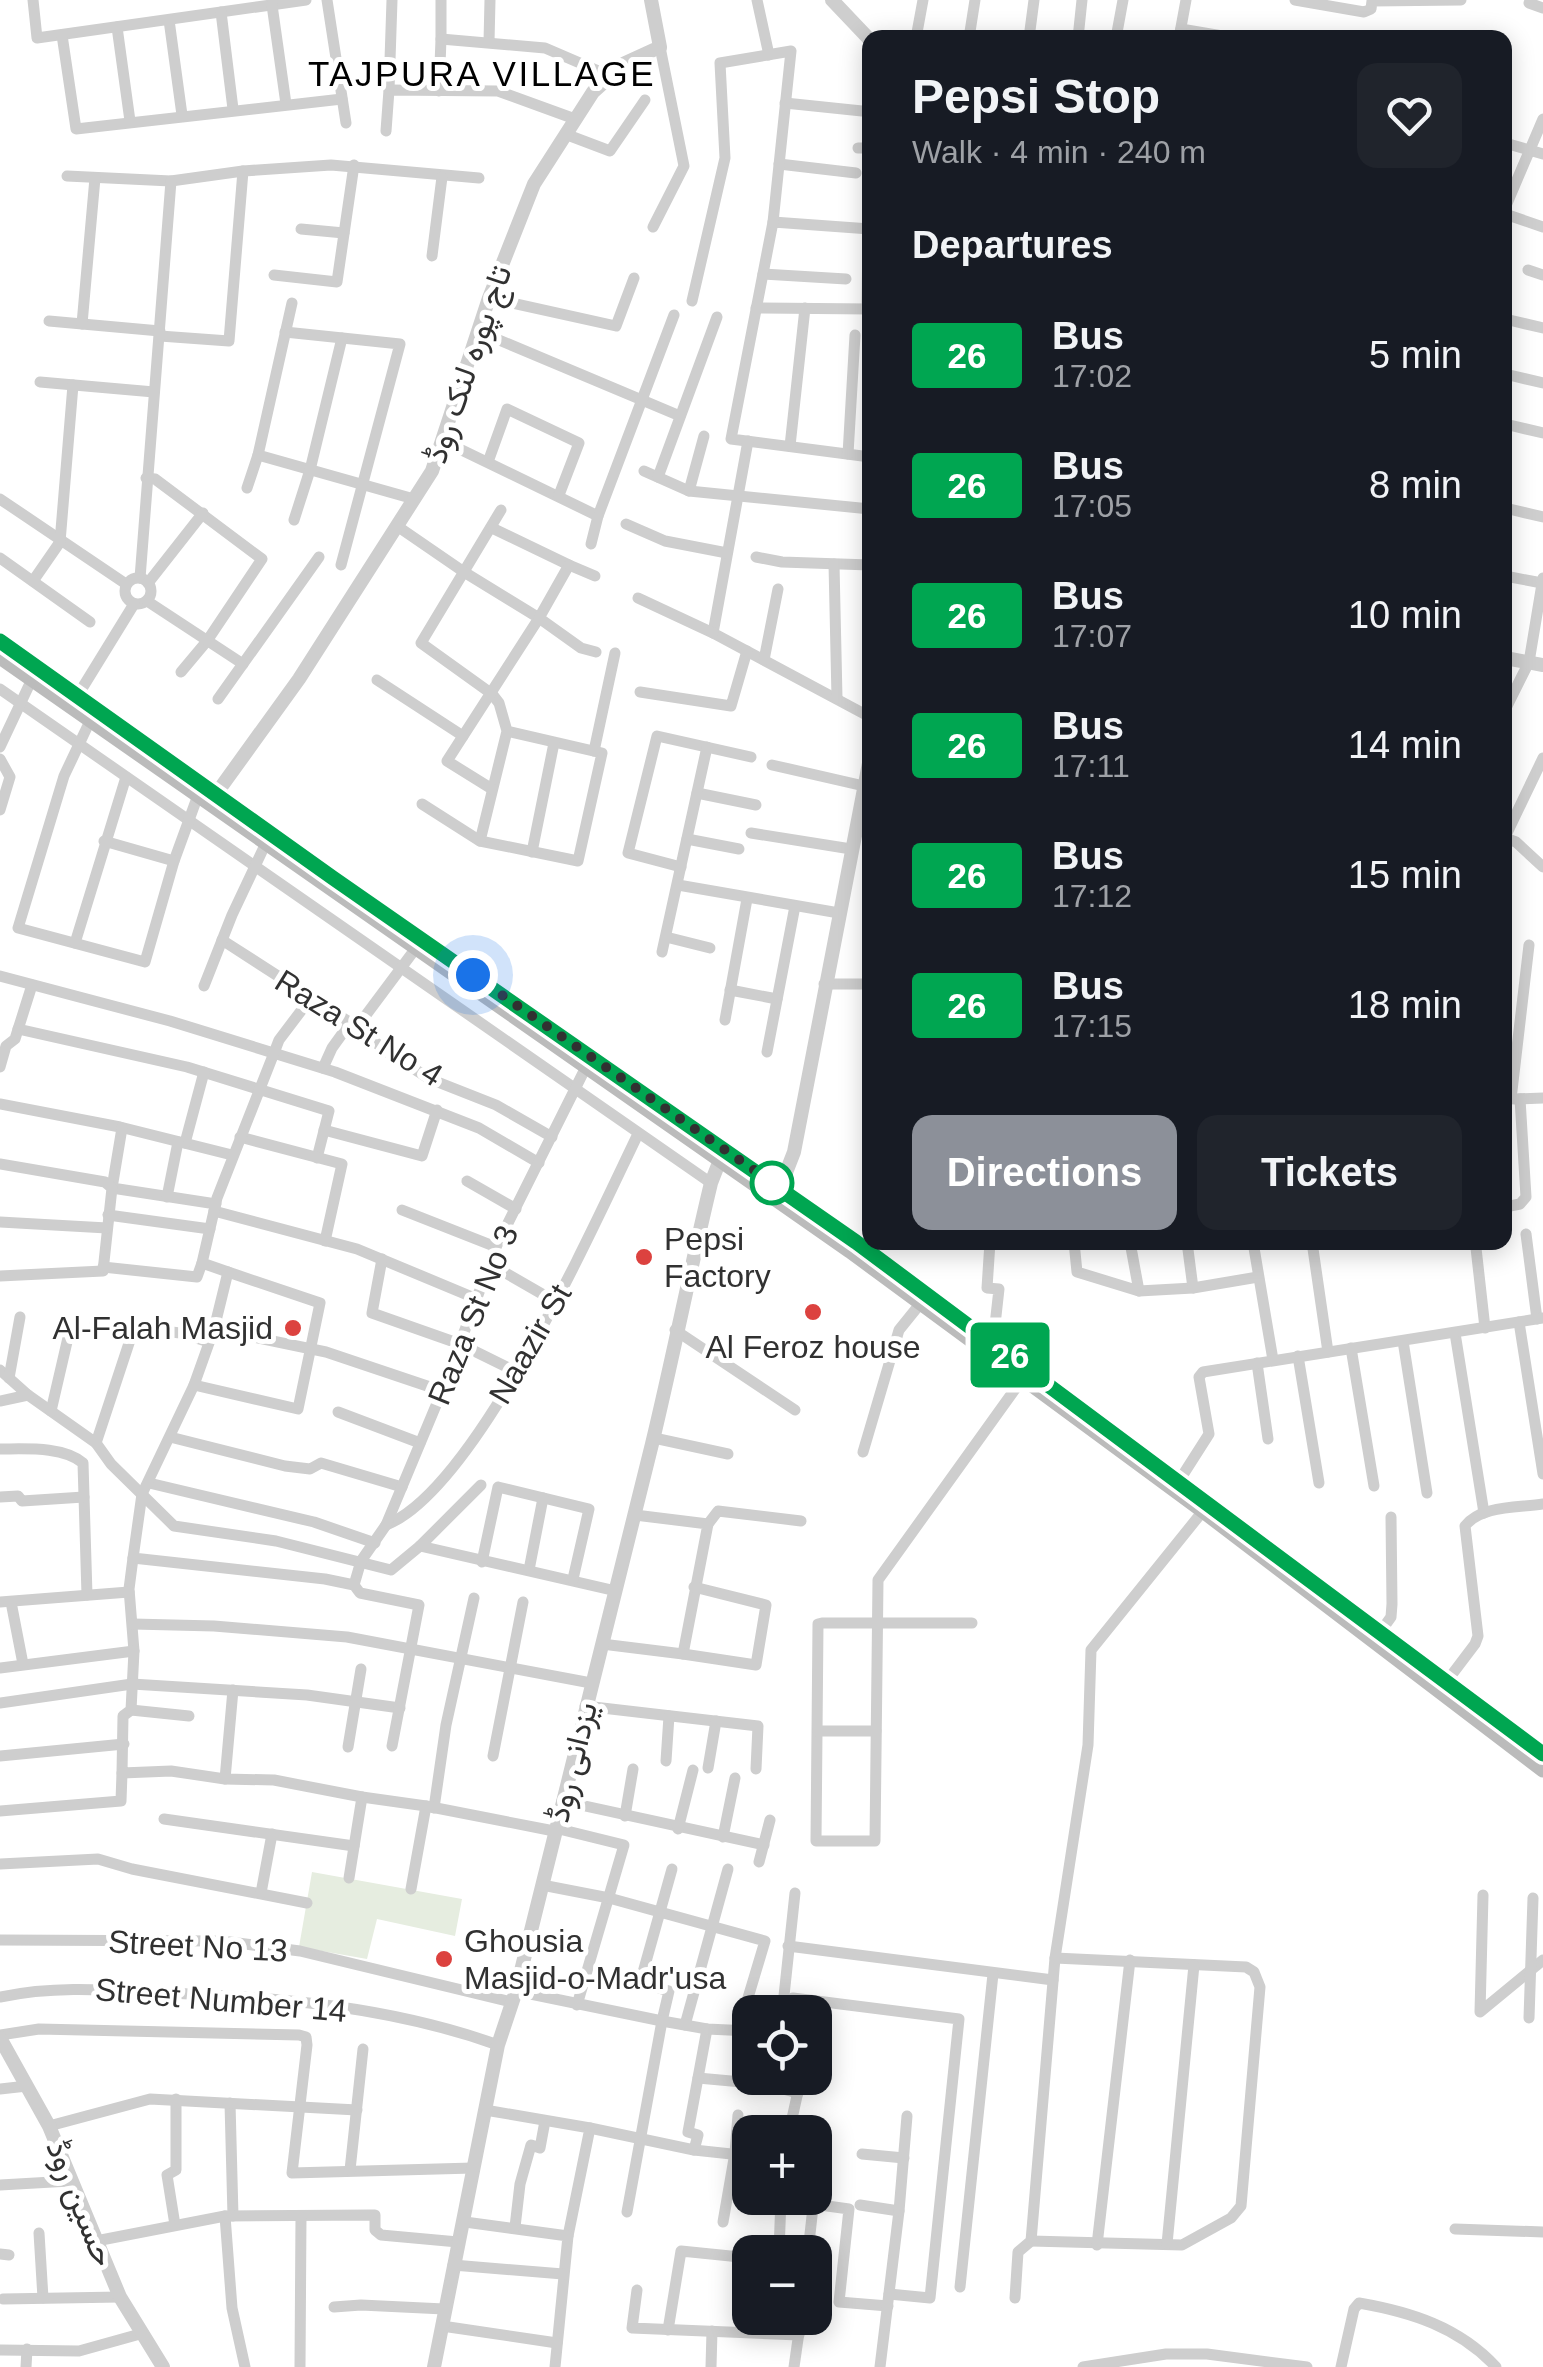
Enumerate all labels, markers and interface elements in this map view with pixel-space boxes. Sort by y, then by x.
district label: TAJPURA VILLAGE [308,54,656,93]
button: heart [1357,63,1462,168]
text: Pepsi Stop [912,70,1160,123]
text: Walk · 4 min · 240 m [912,134,1206,170]
text: Departures [912,224,1113,266]
street label: تاج پورہ لنک روڈ [417,261,522,469]
text: Bus [1052,315,1124,357]
text: 5 min [1369,334,1462,376]
text: 26 [948,336,986,375]
text: 17:02 [1052,358,1132,394]
text: Bus [1052,445,1124,487]
text: 8 min [1369,464,1462,506]
text: 26 [948,466,986,505]
text: 17:05 [1052,488,1132,524]
text: Bus [1052,575,1124,617]
text: 10 min [1348,594,1462,636]
text: 26 [948,596,986,635]
text: 17:07 [1052,618,1132,654]
text: Bus [1052,705,1124,747]
text: 14 min [1348,724,1462,766]
text: 26 [948,726,986,765]
text: 17:11 [1052,748,1130,784]
text: Bus [1052,835,1124,877]
text: 15 min [1348,854,1462,896]
text: 26 [948,856,986,895]
text: 17:12 [1052,878,1132,914]
your location [448,950,498,1000]
street label: Raza St No 4 [269,962,449,1094]
text: Bus [1052,965,1124,1007]
text: 18 min [1348,984,1462,1026]
text: 26 [948,986,986,1025]
text: 17:15 [1052,1008,1132,1044]
button: Directions [912,1115,1177,1230]
button: Tickets [1197,1115,1462,1230]
unlabelled marker [751,1162,793,1204]
street label: Raza St No 3 [421,1220,525,1410]
place label: Pepsi Factory [664,1221,771,1294]
marker: Pepsi Factory [633,1246,655,1268]
street label: Naazir St [482,1278,579,1410]
marker: Al Feroz house [802,1301,824,1323]
place label: Al-Falah Masjid [52,1310,273,1346]
marker: Al-Falah Masjid [282,1317,304,1339]
line badge: 26 [965,1322,1055,1388]
place label: Al Feroz house [705,1329,921,1365]
text: 26 [991,1336,1029,1375]
street label: یزدانی روڈ [540,1698,606,1826]
street label: Street No 13 [107,1923,289,1969]
place label: Ghousia Masjid-o-Madr'usa [464,1923,726,1996]
marker: Ghousia Masjid-o-Madr'usa [433,1948,455,1970]
street label: Street Number 14 [94,1971,348,2029]
map controls [732,1995,832,2335]
button: locate [732,1995,832,2095]
button: + [732,2115,832,2215]
street label: حسین روڈ [38,2135,123,2272]
button: − [732,2235,832,2335]

